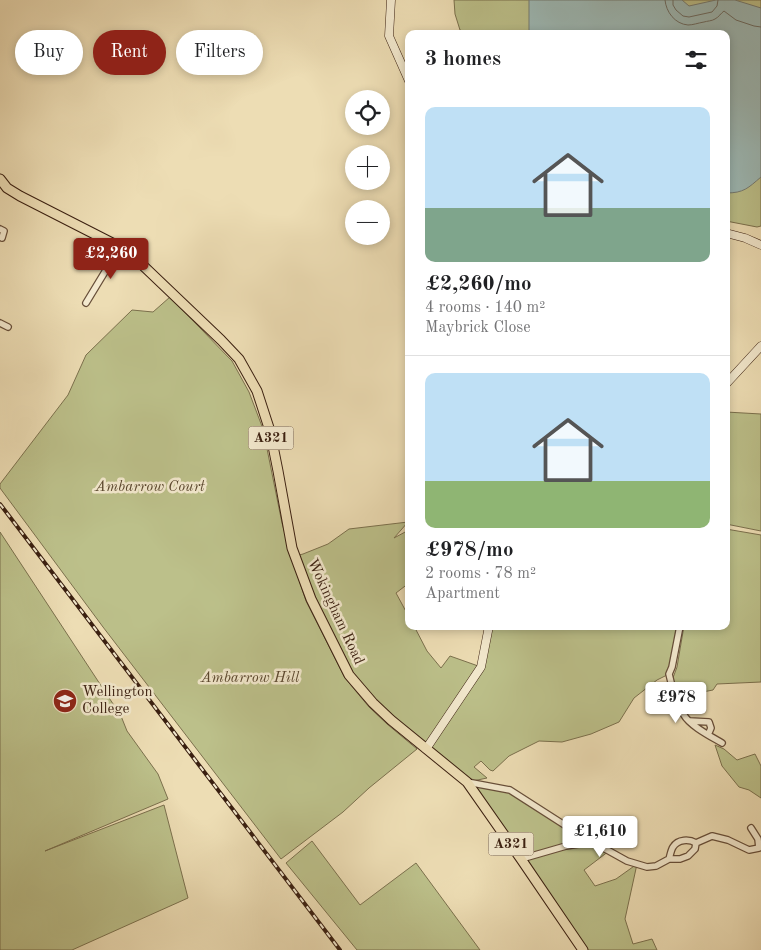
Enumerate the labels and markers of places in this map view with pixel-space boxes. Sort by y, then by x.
pin: £2,260 [70,238,152,280]
pin: £978 [646,682,706,724]
place label: Wellington College [82,685,153,717]
school or university icon: Wellington College [52,688,78,714]
pin: £1,610 [559,816,641,858]

